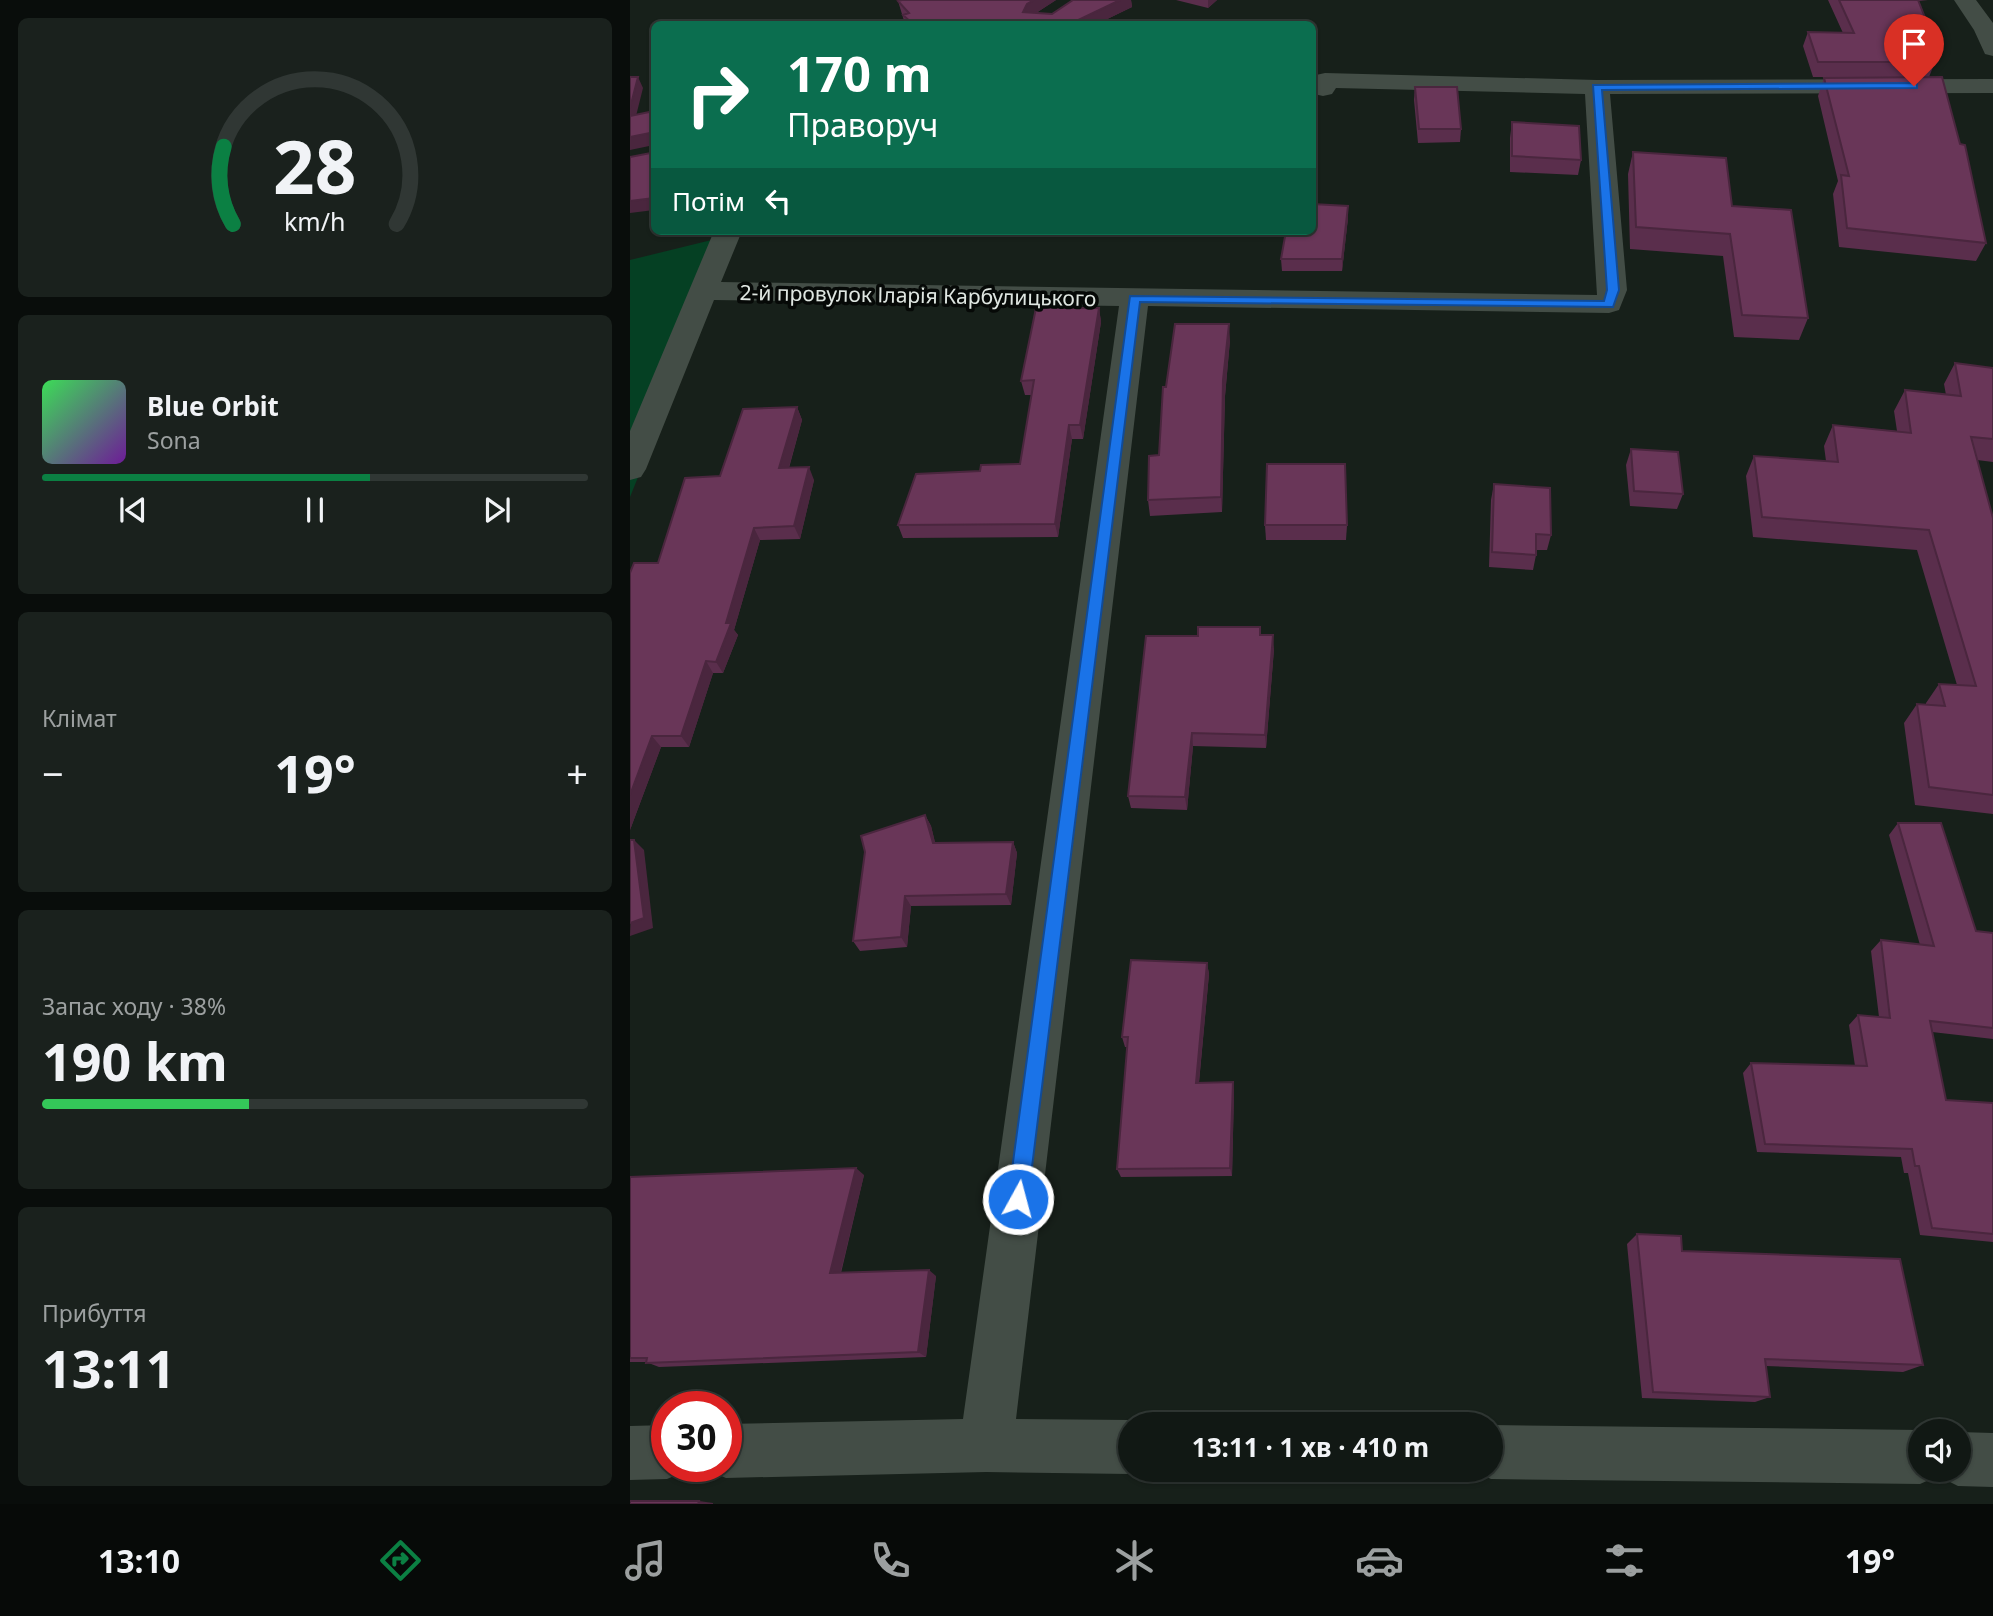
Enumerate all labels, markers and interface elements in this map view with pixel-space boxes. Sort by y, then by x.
pin [1884,14,1944,86]
icon: arrive [1895,25,1933,63]
text: 170 m [787,40,932,106]
icon: right [672,49,763,140]
text: Праворуч [787,103,938,146]
text: 28 [273,116,357,215]
icon: left [759,182,797,220]
text: Потім [672,183,745,219]
text: km/h [284,203,346,237]
street label: 2-й провулок Іларія Карбулицького [739,278,1097,312]
text: Blue Orbit [147,388,279,424]
text: Sona [147,424,201,456]
icon: previous [114,491,152,529]
icon: pause [296,491,334,529]
icon: next [478,491,516,529]
text: Клімат [42,702,117,734]
text: 19° [274,737,356,808]
text: − [42,747,64,799]
text: + [566,747,588,799]
text: Запас ходу · 38% [42,990,226,1022]
text: 190 km [42,1025,228,1096]
position arrow [981,1162,1055,1236]
text: Прибуття [42,1297,147,1329]
text: 13:11 [42,1332,176,1403]
speed limit sign: 30 [651,1391,742,1482]
map controls [1908,1419,1971,1482]
button: sound [1908,1419,1971,1482]
text: 13:11 · 1 хв · 410 m [1192,1429,1429,1465]
icon: directions [376,1536,425,1585]
icon: music [621,1536,670,1585]
icon: phone [866,1536,915,1585]
icon: climate [1110,1536,1159,1585]
icon: car [1355,1536,1404,1585]
icon: filters [1600,1536,1649,1585]
text: 13:10 [98,1539,180,1582]
text: 19° [1845,1539,1895,1582]

